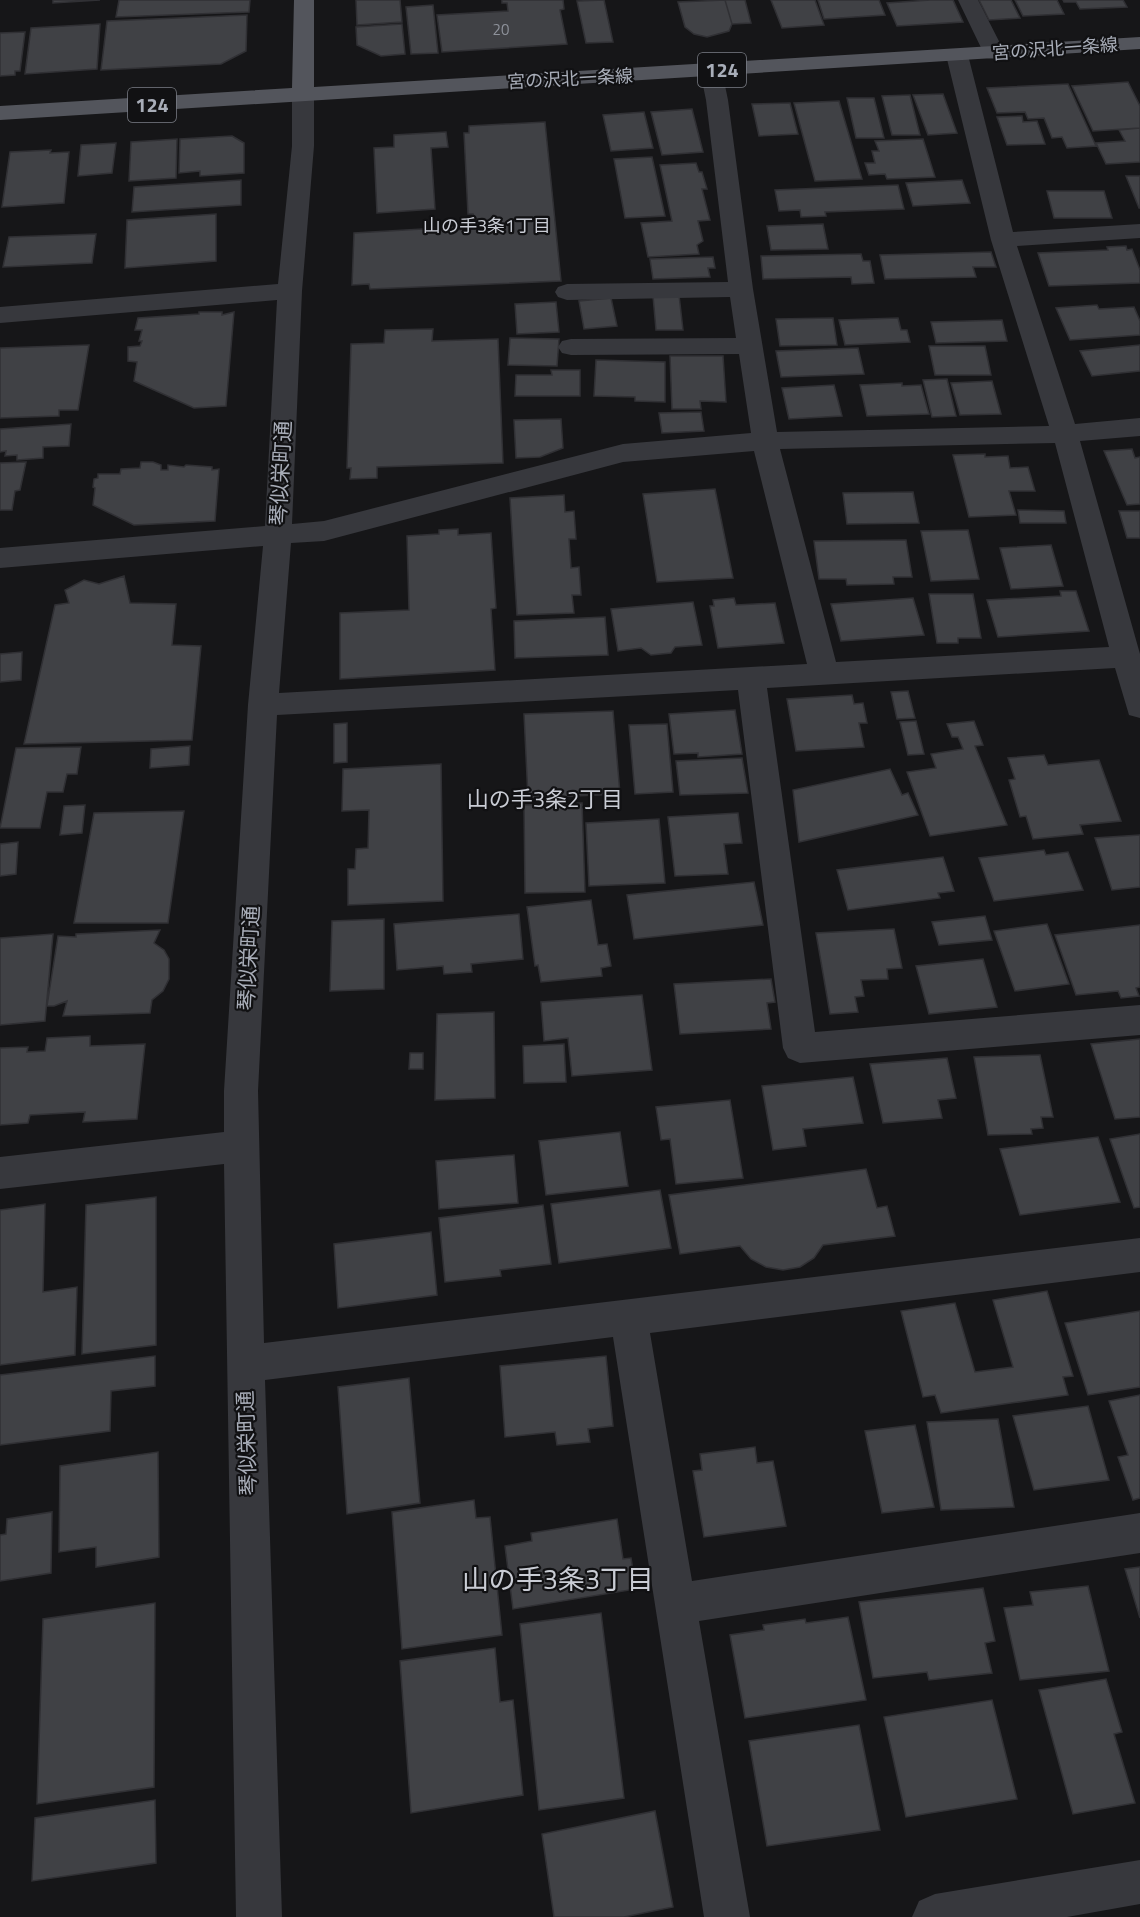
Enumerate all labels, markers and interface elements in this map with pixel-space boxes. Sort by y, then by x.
house number: 20 [493,18,509,41]
street label: 宮の沢北一条線 [991,31,1119,66]
road number: 124 [698,53,746,87]
street label: 宮の沢北一条線 [506,62,634,95]
road number: 124 [128,88,176,122]
district label: 山の手3条1丁目 [423,212,551,239]
street label: 琴似栄町通 [261,420,299,526]
district label: 山の手3条2丁目 [467,782,623,816]
street label: 琴似栄町通 [229,905,267,1011]
street label: 琴似栄町通 [228,1390,264,1496]
district label: 山の手3条3丁目 [462,1558,654,1599]

